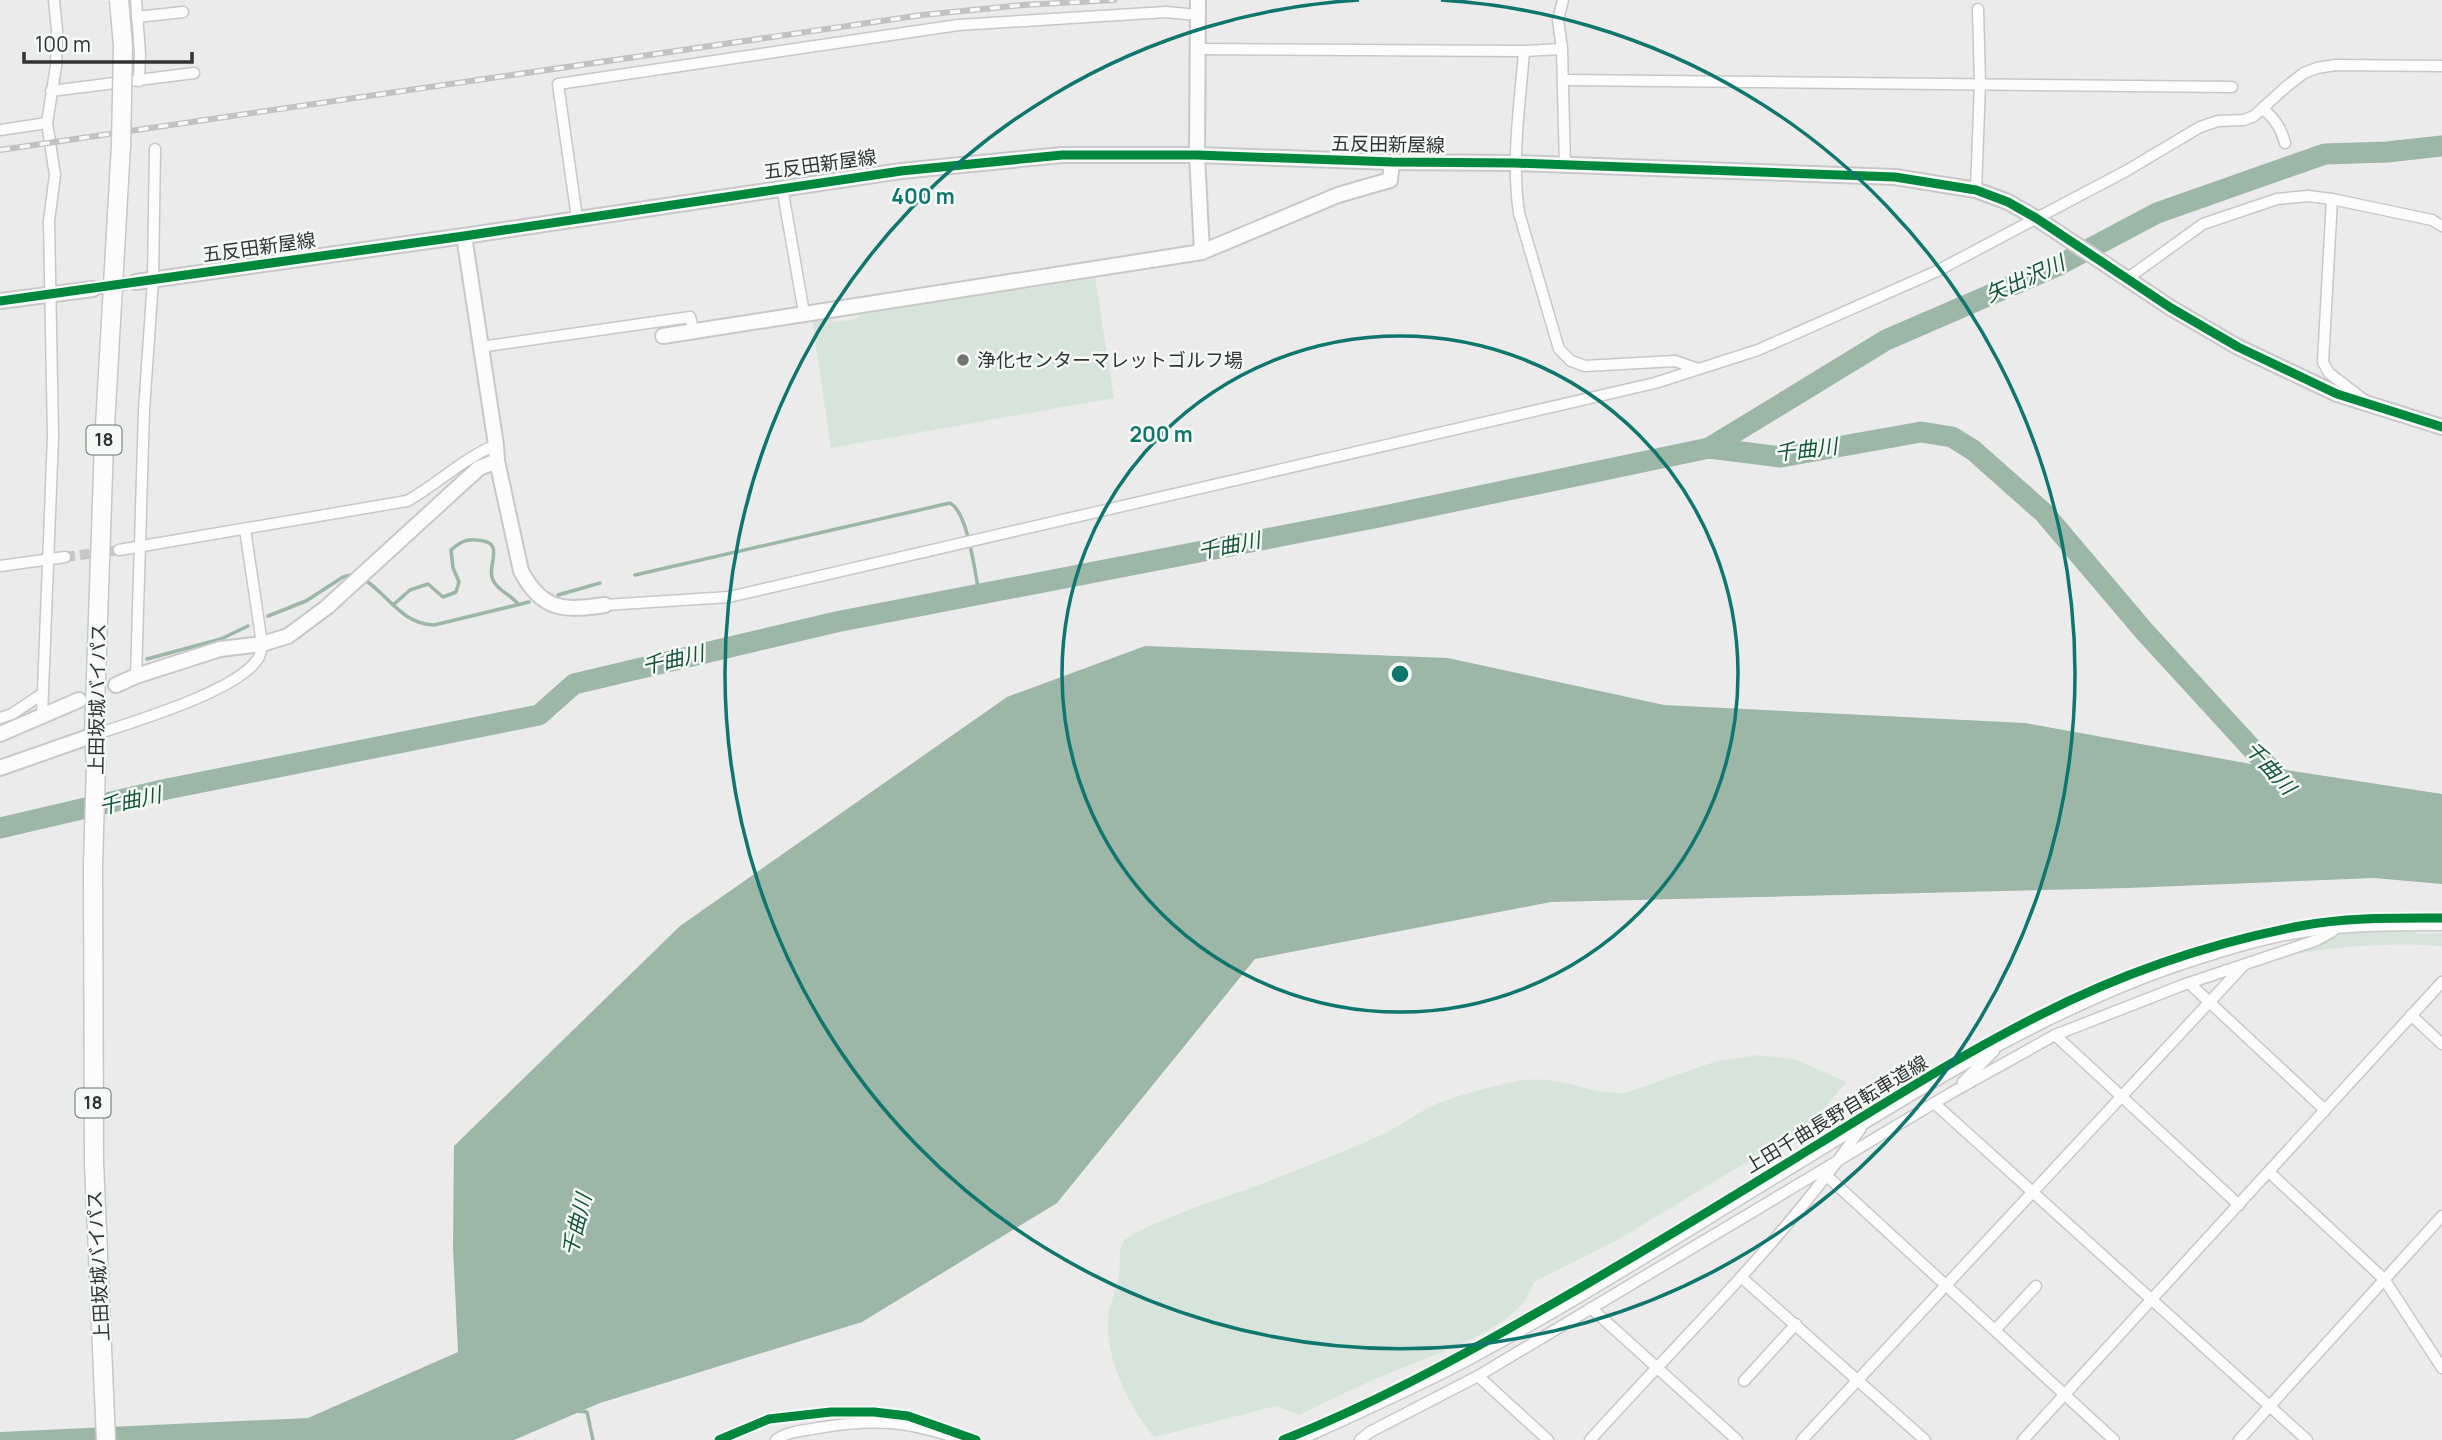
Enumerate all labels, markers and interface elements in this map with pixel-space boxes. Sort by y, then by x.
scale bar [24,21,192,65]
text: 100 m [35,30,91,58]
street label: 五反田新屋線 [1331,130,1445,158]
street label: 五反田新屋線 [762,143,878,185]
text: 400 m [891,182,955,210]
street label: 五反田新屋線 [201,226,317,268]
water label: 矢出沢川 [1981,247,2070,308]
place label: 浄化センターマレットゴルフ場 [977,347,1243,373]
marker: 浄化センターマレットゴルフ場 [955,352,971,368]
text: 200 m [1129,420,1193,448]
road number: 18 [86,426,122,454]
water label: 千曲川 [1773,431,1841,467]
water label: 千曲川 [1195,525,1264,565]
street label: 上田坂城バイパス [83,623,111,775]
water label: 千曲川 [639,638,709,680]
centre of rings [1388,662,1412,686]
water label: 千曲川 [2239,735,2304,802]
water label: 千曲川 [96,779,165,820]
street label: 上田千曲長野自転車道線 [1740,1049,1932,1179]
road number: 18 [76,1088,110,1118]
water label: 千曲川 [555,1189,598,1259]
street label: 上田坂城バイパス [81,1190,115,1342]

